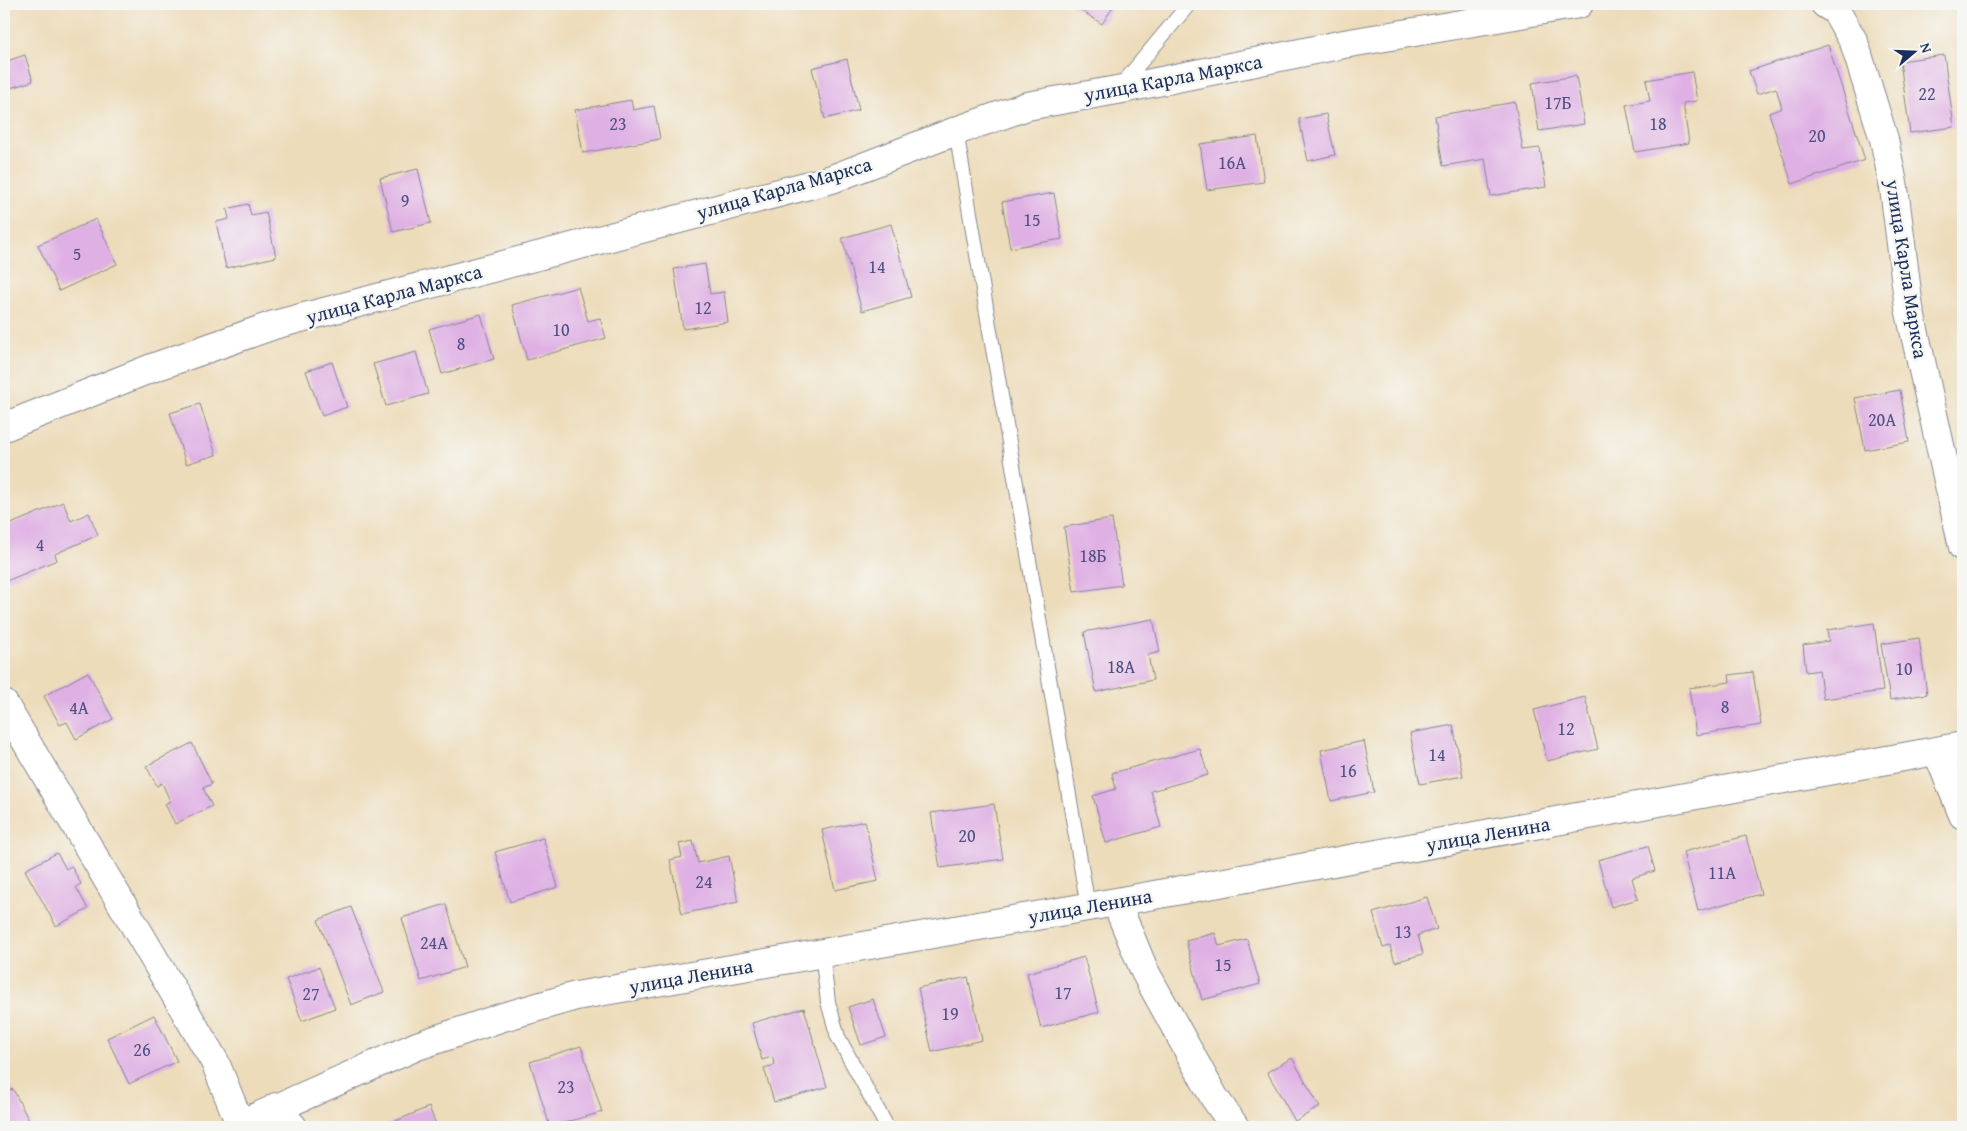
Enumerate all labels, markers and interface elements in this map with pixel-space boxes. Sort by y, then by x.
north arrow [1890,28,1940,78]
text: N [1915,40,1937,56]
street label: улица Карла Маркса [1080,46,1265,109]
house number: 22 [1918,80,1936,107]
house number: 17Б [1544,89,1572,116]
house number: 23 [609,110,627,137]
house number: 18 [1649,110,1667,137]
house number: 20 [1808,122,1826,149]
street label: улица Карла Маркса [692,149,875,227]
house number: 16А [1218,149,1246,176]
street label: улица Карла Маркса [1879,176,1936,361]
house number: 9 [401,187,409,214]
house number: 15 [1023,206,1041,233]
house number: 5 [73,240,81,267]
house number: 14 [868,253,886,280]
street label: улица Карла Маркса [302,256,485,331]
house number: 12 [694,294,712,321]
house number: 10 [552,316,570,343]
house number: 8 [457,330,465,357]
house number: 20А [1868,406,1896,433]
house number: 4 [36,531,44,558]
house number: 18Б [1079,542,1107,569]
house number: 18А [1107,653,1135,680]
house number: 10 [1895,655,1913,682]
house number: 8 [1721,693,1729,720]
house number: 4А [69,694,89,721]
house number: 12 [1557,715,1575,742]
house number: 14 [1428,741,1446,768]
house number: 16 [1339,757,1357,784]
street label: улица Ленина [1423,808,1552,859]
house number: 20 [958,822,976,849]
house number: 11А [1708,859,1736,886]
house number: 24 [695,868,713,895]
street label: улица Ленина [1025,880,1154,931]
house number: 13 [1394,918,1412,945]
house number: 24А [420,929,448,956]
street label: улица Ленина [626,950,755,1001]
house number: 15 [1214,951,1232,978]
house number: 17 [1054,979,1072,1006]
house number: 27 [302,980,320,1007]
house number: 19 [941,1000,959,1027]
house number: 26 [133,1036,151,1063]
house number: 23 [557,1073,575,1100]

